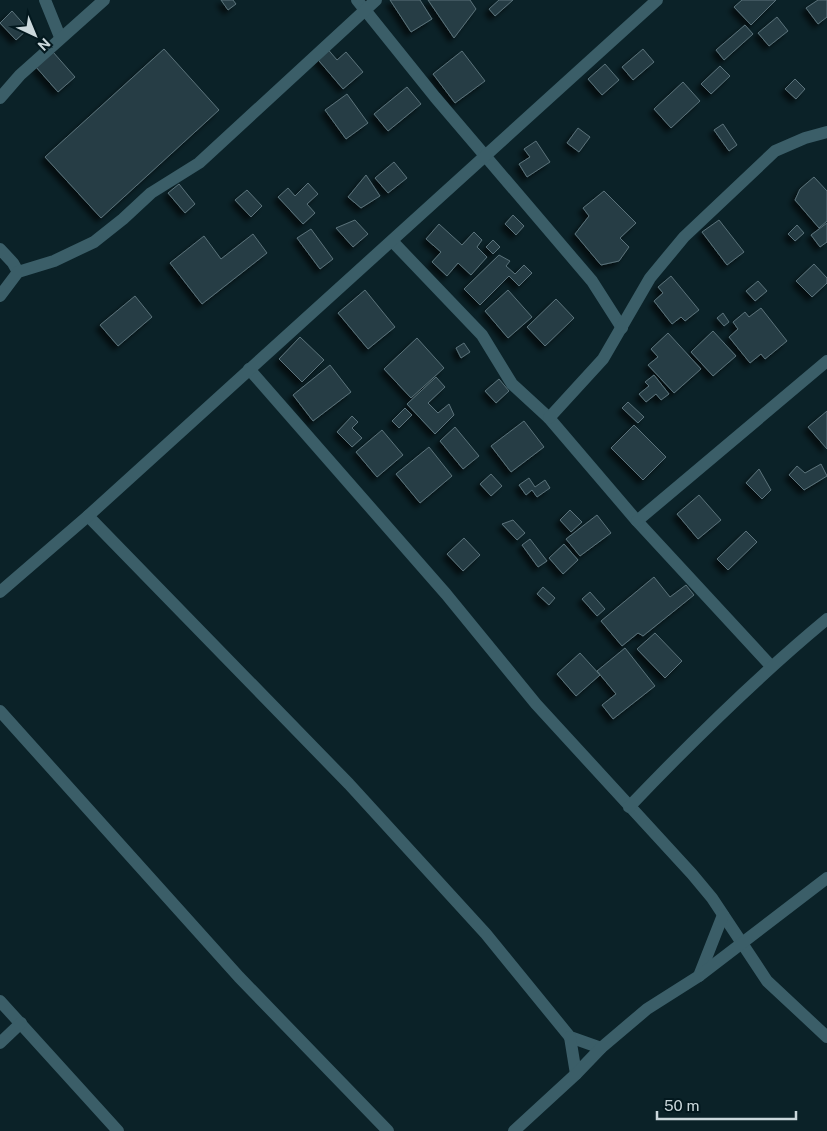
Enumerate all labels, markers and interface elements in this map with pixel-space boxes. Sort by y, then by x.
north arrow [10,10,60,60]
text: N [35,35,54,54]
scale bar [657,1088,796,1120]
text: 50 m [664,1097,699,1114]

